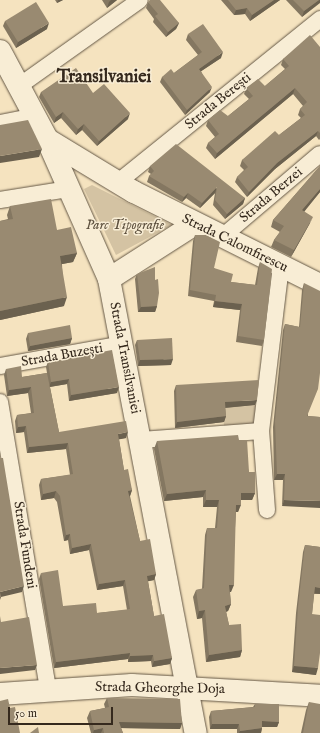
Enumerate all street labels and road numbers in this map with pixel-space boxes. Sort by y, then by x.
street label: Strada Berești [181,69,255,133]
street label: Strada Berzei [236,164,306,226]
street label: Strada Calomfirescu [179,210,291,276]
street label: Strada Transilvaniei [106,301,144,415]
street label: Strada Buzești [20,340,104,370]
street label: Strada Fundeni [10,500,40,590]
street label: Strada Gheorghe Doja [95,678,225,698]

